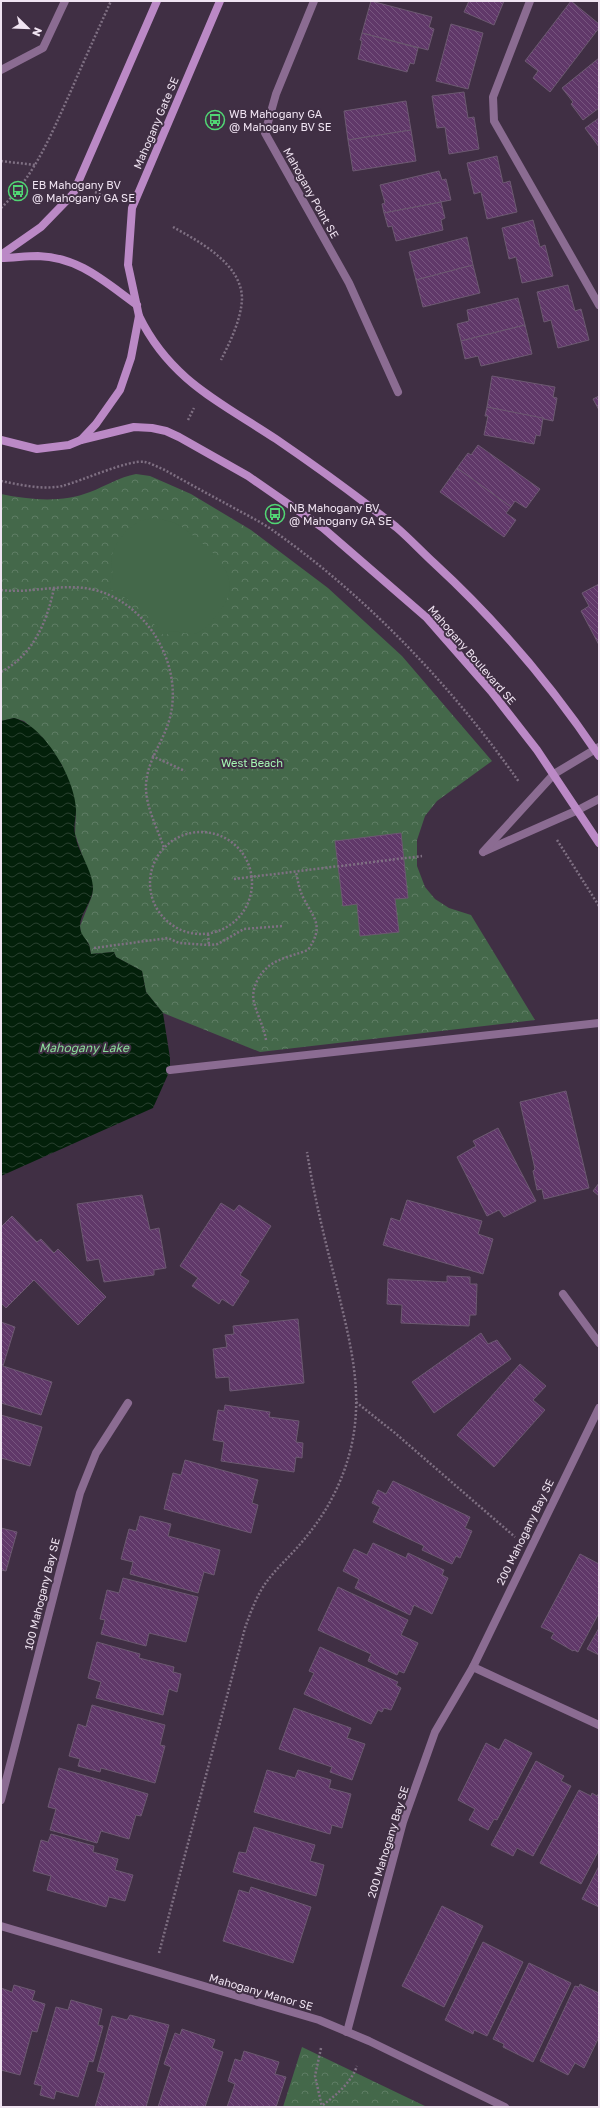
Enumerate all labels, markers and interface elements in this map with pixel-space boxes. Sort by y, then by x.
north arrow [8,8,48,48]
text: N [30,26,45,38]
street label: Mahogany Gate SE [130,75,181,171]
place label: WB Mahogany GA @ Mahogany BV SE [229,107,332,133]
bus stop icon: WB Mahogany GA @ Mahogany BV SE [204,109,226,131]
street label: Mahogany Point SE [281,145,342,241]
place label: EB Mahogany BV @ Mahogany GA SE [32,178,135,204]
bus stop icon: EB Mahogany BV @ Mahogany GA SE [7,180,29,202]
place label: NB Mahogany BV @ Mahogany GA SE [289,501,392,527]
bus stop icon: NB Mahogany BV @ Mahogany GA SE [264,503,286,525]
street label: Mahogany Boulevard SE [426,602,519,707]
park label: West Beach [221,756,283,769]
water label: Mahogany Lake [39,1040,130,1055]
street label: 200 Mahogany Bay SE [493,1476,556,1587]
street label: 100 Mahogany Bay SE [21,1536,62,1651]
street label: 200 Mahogany Bay SE [364,1784,411,1899]
street label: Mahogany Manor SE [208,1970,315,2013]

